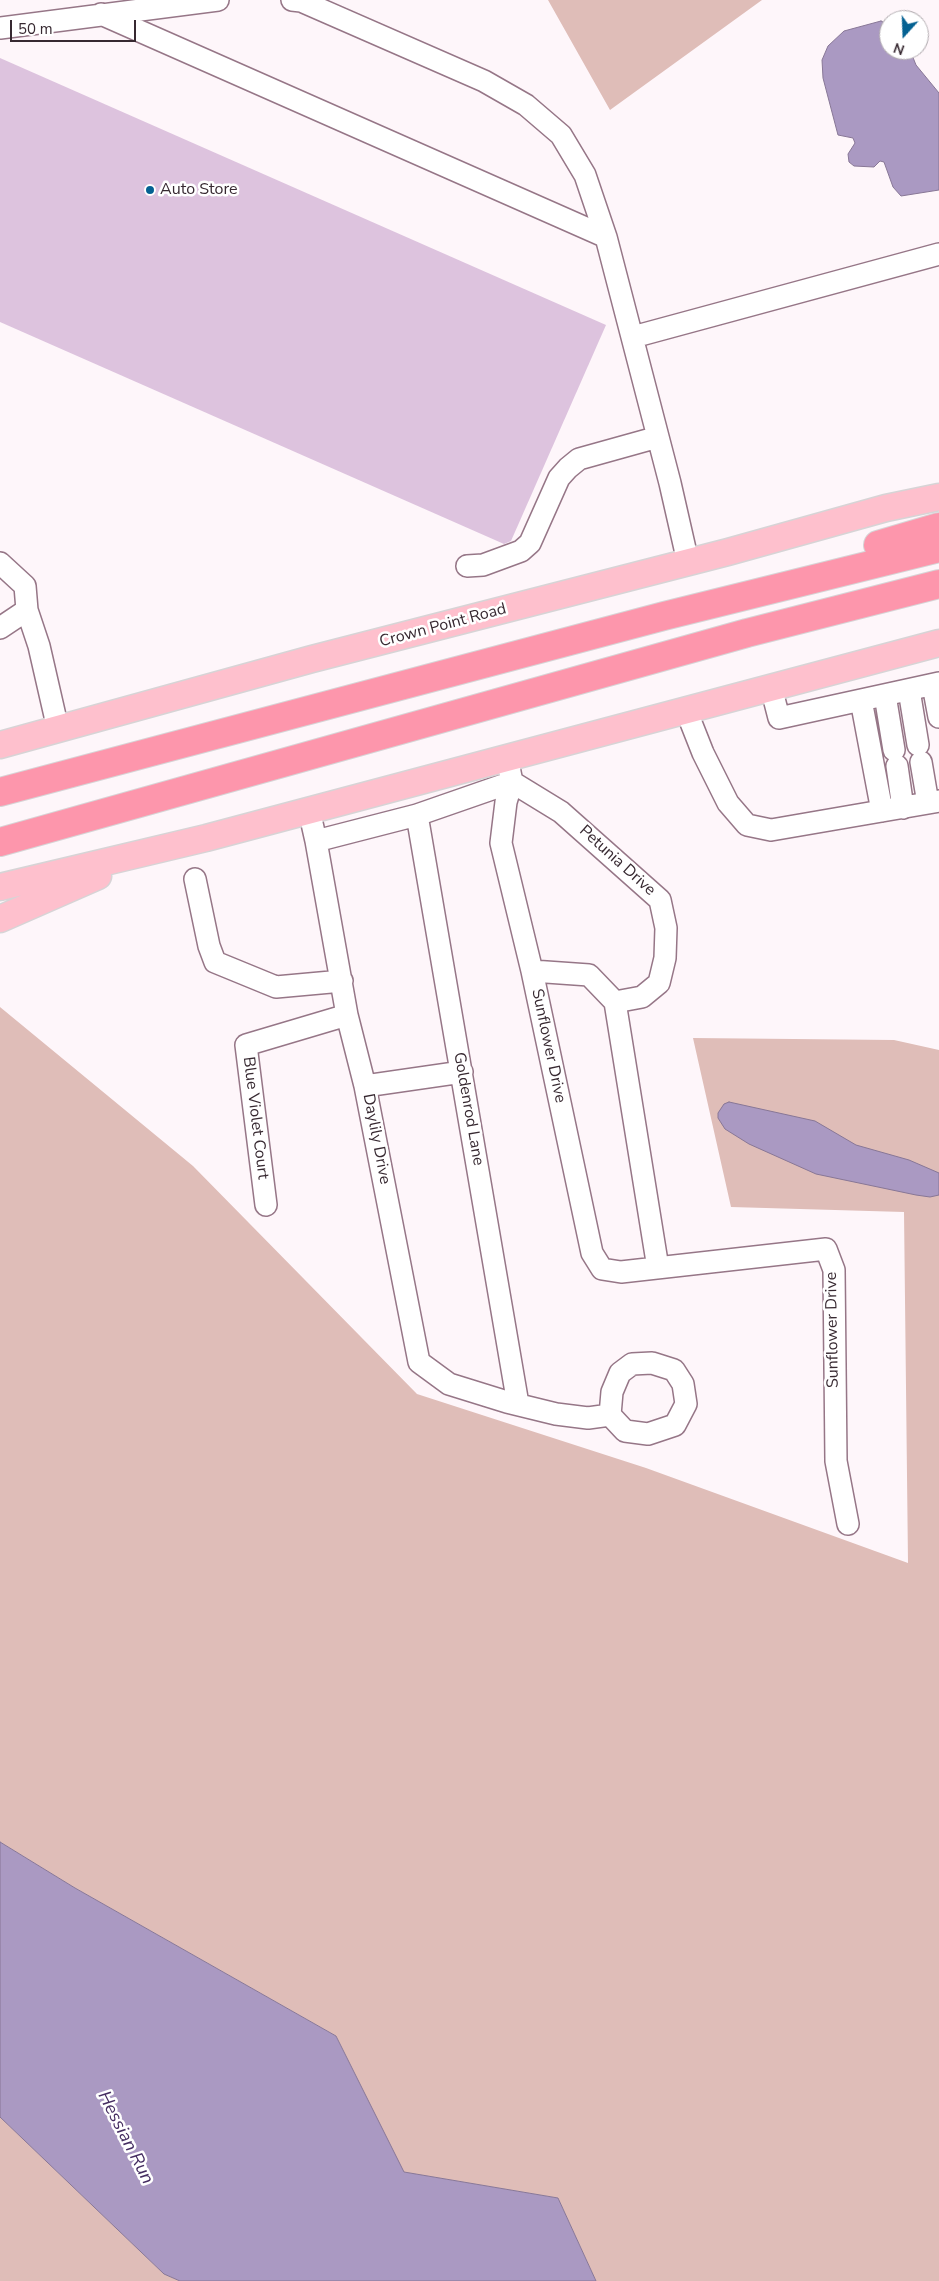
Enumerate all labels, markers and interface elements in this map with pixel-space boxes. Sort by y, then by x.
scale bar [12,10,139,42]
north arrow [879,10,929,60]
text: 50 m [18,19,53,39]
text: N [891,38,907,59]
place label: Auto Store [160,180,238,200]
marker: Auto Store [144,184,156,196]
street label: Crown Point Road [378,600,508,652]
street label: Petunia Drive [575,822,659,900]
street label: Sunflower Drive [527,987,569,1105]
street label: Goldenrod Lane [449,1051,487,1167]
street label: Blue Violet Court [238,1056,272,1180]
street label: Daylily Drive [358,1092,394,1186]
street label: Sunflower Drive [822,1272,844,1388]
water label: Hessian Run [92,2088,158,2188]

